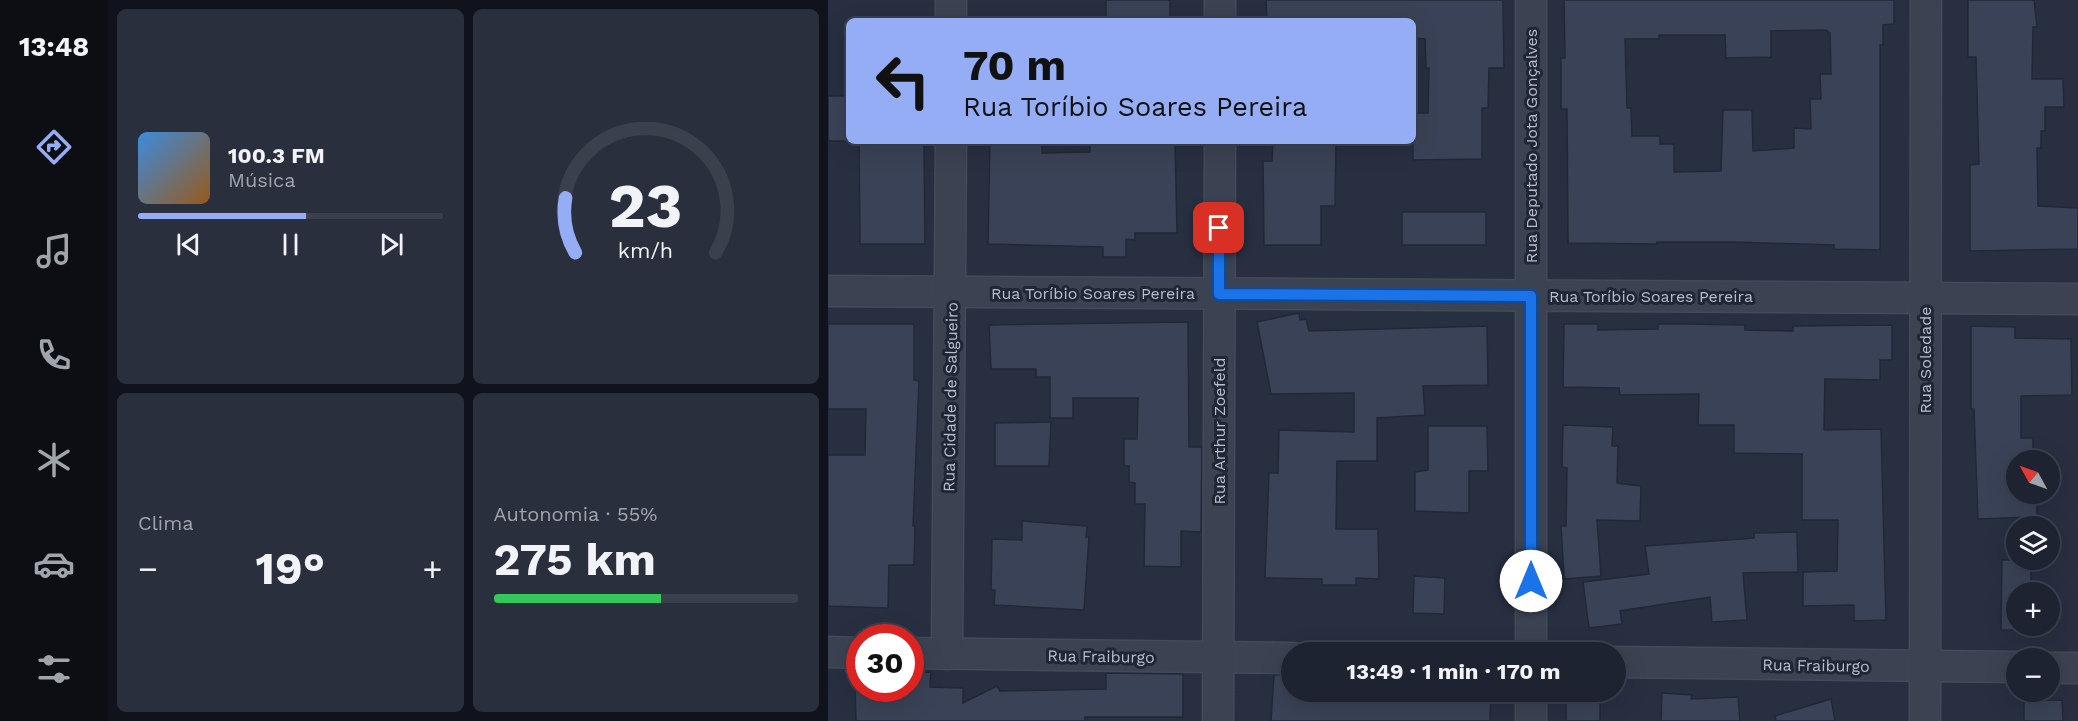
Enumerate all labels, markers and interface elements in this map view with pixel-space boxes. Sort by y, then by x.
street label: Rua Deputado Jota Gonçalves [1522,29,1541,263]
text: 13:48 [19,31,89,63]
text: 70 m [963,41,1066,90]
icon: left [864,42,942,120]
text: Rua Toríbio Soares Pereira [963,91,1307,123]
icon: directions [33,126,75,168]
text: 100.3 FM [228,143,325,168]
text: Música [228,168,296,192]
text: 23 [609,170,683,243]
pin [1193,202,1244,253]
icon: arrive [1202,211,1235,244]
icon: previous [172,228,205,261]
icon: pause [274,228,307,261]
icon: next [375,228,408,261]
icon: music [33,230,75,272]
text: km/h [618,239,673,264]
street label: Rua Toríbio Soares Pereira [991,284,1195,303]
street label: Rua Toríbio Soares Pereira [1549,287,1753,306]
street label: Rua Cidade de Salgueiro [939,302,962,492]
street label: Rua Soledade [1916,307,1935,413]
icon: phone [33,334,75,376]
street label: Rua Arthur Zoefeld [1210,357,1229,505]
icon: climate [33,439,75,481]
north arrow [2006,450,2060,504]
map controls [2006,450,2060,702]
text: Autonomia · 55% [494,502,657,526]
text: Clima [138,511,194,535]
button: layers [2006,516,2060,570]
text: 275 km [494,533,656,586]
text: 19° [256,542,325,595]
icon: car [33,543,75,585]
text: − [138,549,158,588]
text: + [423,549,442,588]
position arrow [1499,549,1563,613]
button: + [2006,582,2060,636]
speed limit sign: 30 [846,624,924,702]
street label: Rua Fraiburgo [1047,646,1155,667]
icon: filters [33,648,75,690]
button: − [2006,648,2060,702]
street label: Rua Fraiburgo [1762,655,1870,676]
text: 13:49 · 1 min · 170 m [1347,659,1560,684]

